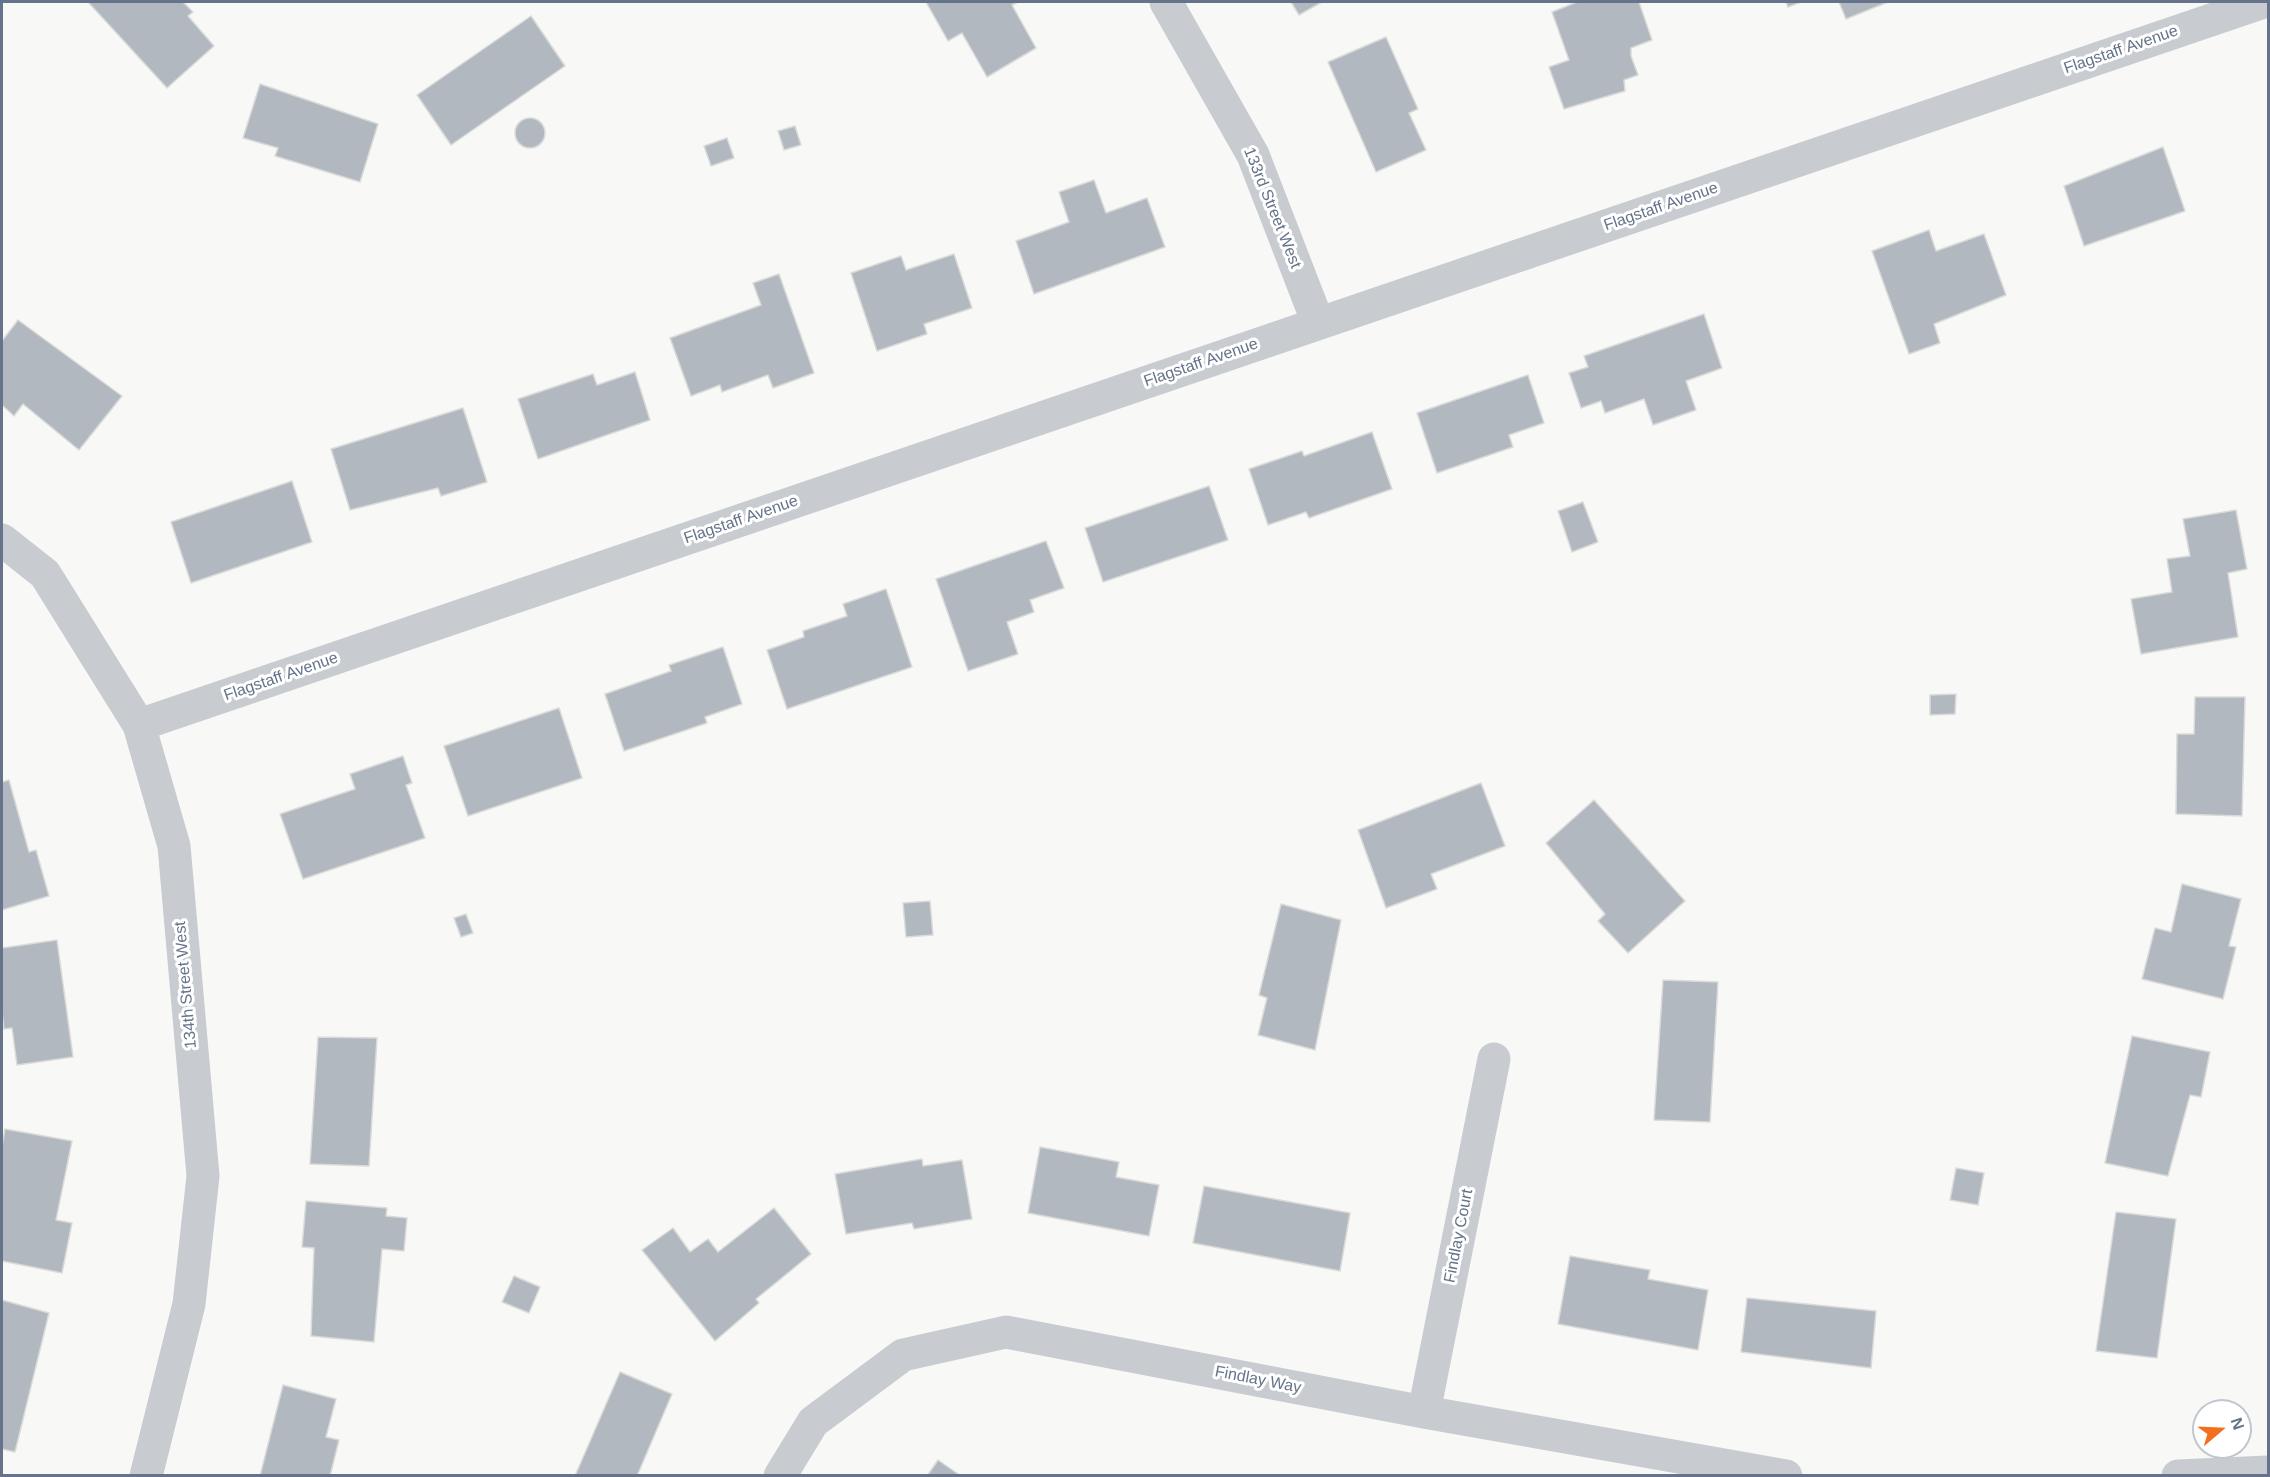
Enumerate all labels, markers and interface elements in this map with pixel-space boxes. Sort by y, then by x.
street label: Flagstaff Avenue [2061,21,2181,79]
street label: 133rd Street West [1239,145,1305,271]
street label: Flagstaff Avenue [1601,178,1721,236]
street label: Flagstaff Avenue [1141,334,1261,392]
street label: Flagstaff Avenue [681,491,801,549]
street label: Flagstaff Avenue [221,648,341,706]
street label: 134th Street West [171,921,201,1049]
street label: Findlay Court [1440,1187,1478,1285]
street label: Findlay Way [1213,1362,1303,1398]
north arrow [2192,1399,2252,1459]
text: N [2228,1415,2248,1432]

